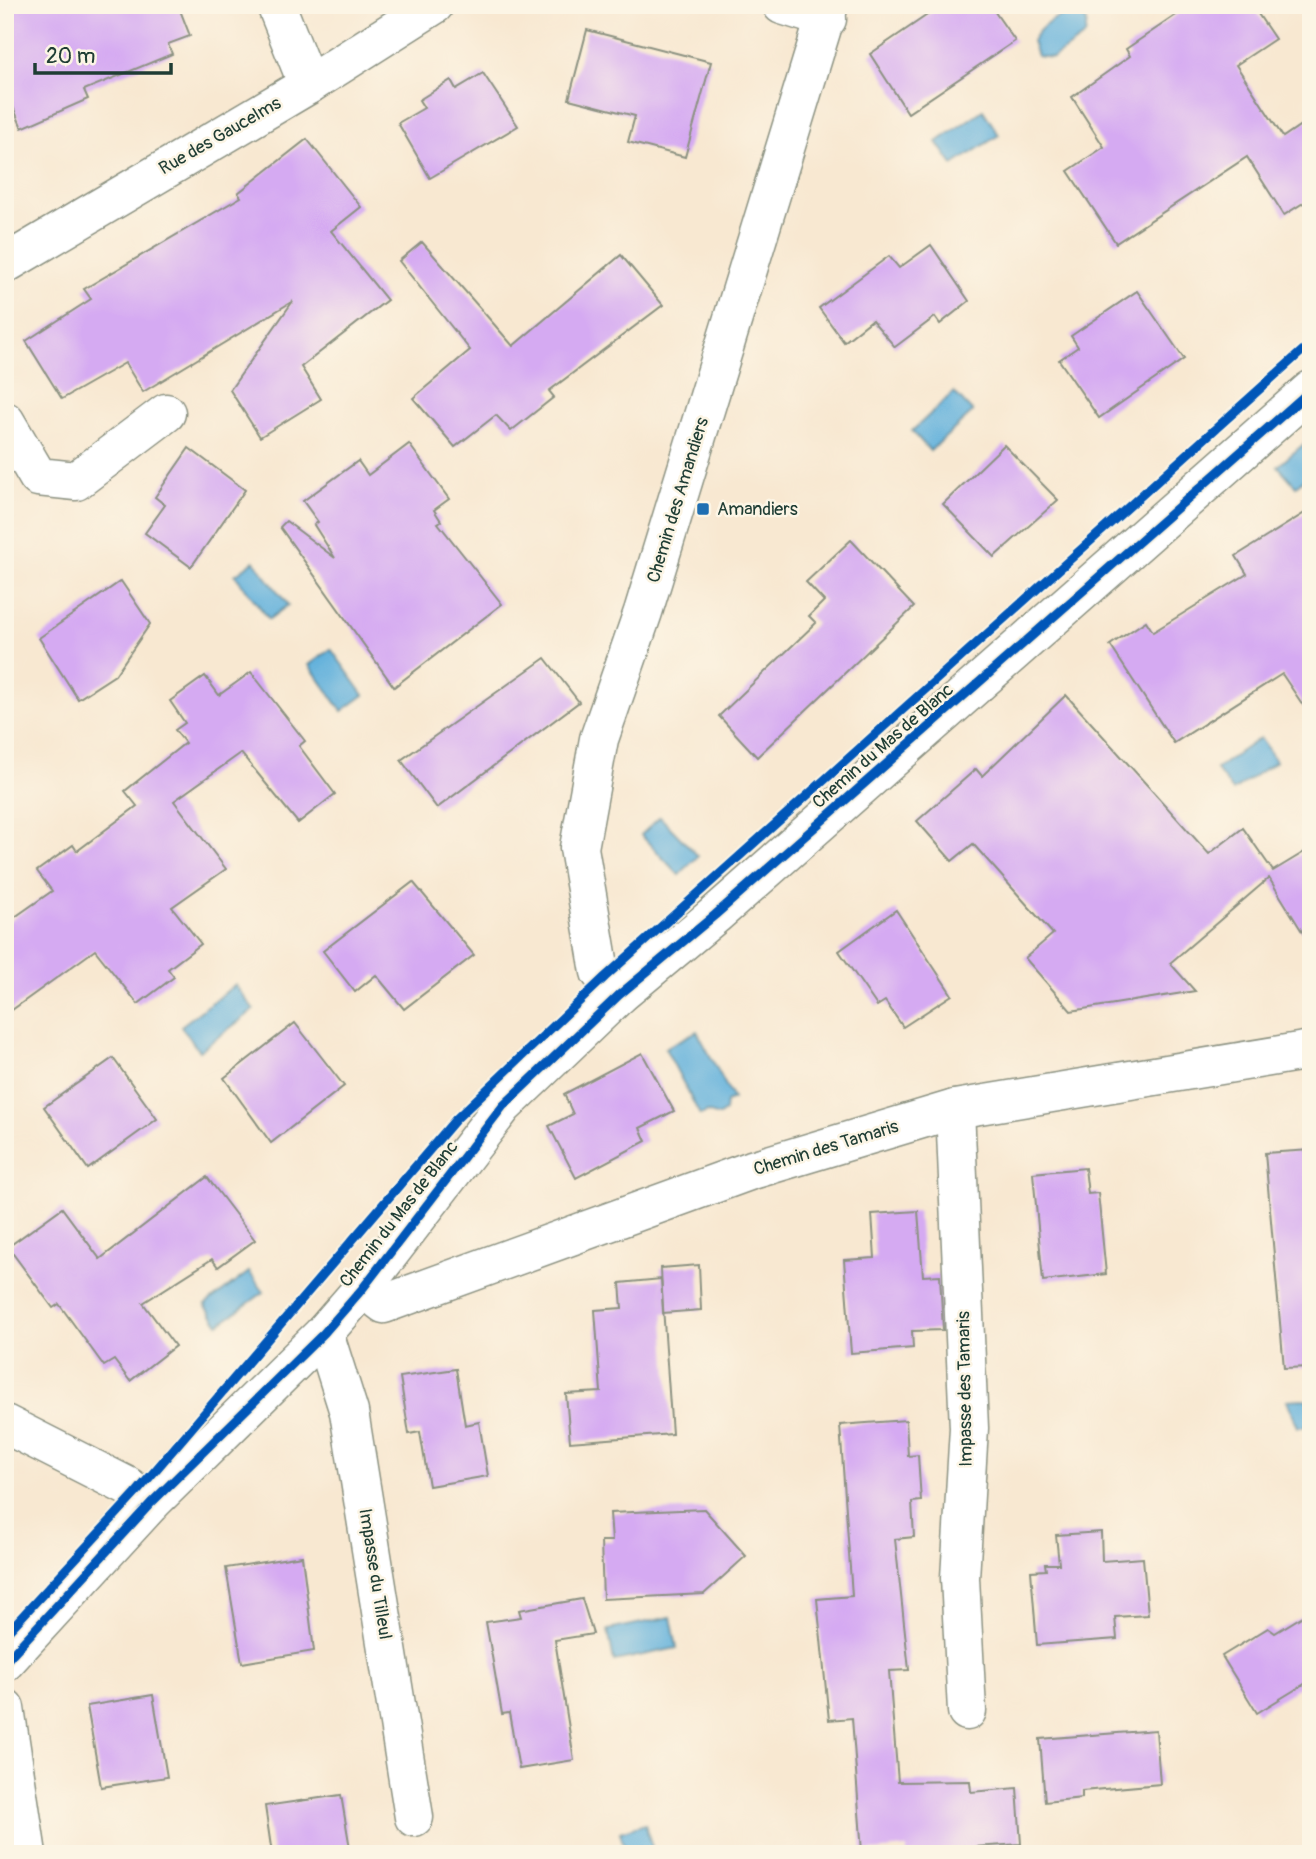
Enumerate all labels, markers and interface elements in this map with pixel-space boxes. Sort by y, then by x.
scale bar [35,32,172,76]
text: 20 m [46,43,95,70]
street label: Rue des Gaucelms [155,92,285,180]
street label: Chemin des Amandiers [642,414,714,586]
place label: Amandiers [717,498,798,521]
marker: Amandiers [695,501,711,517]
street label: Chemin du Mas de Blanc [808,678,958,814]
street label: Chemin des Tamaris [751,1115,901,1181]
street label: Chemin du Mas de Blanc [335,1136,463,1292]
street label: Impasse des Tamaris [952,1311,978,1467]
street label: Impasse du Tilleul [353,1507,397,1641]

